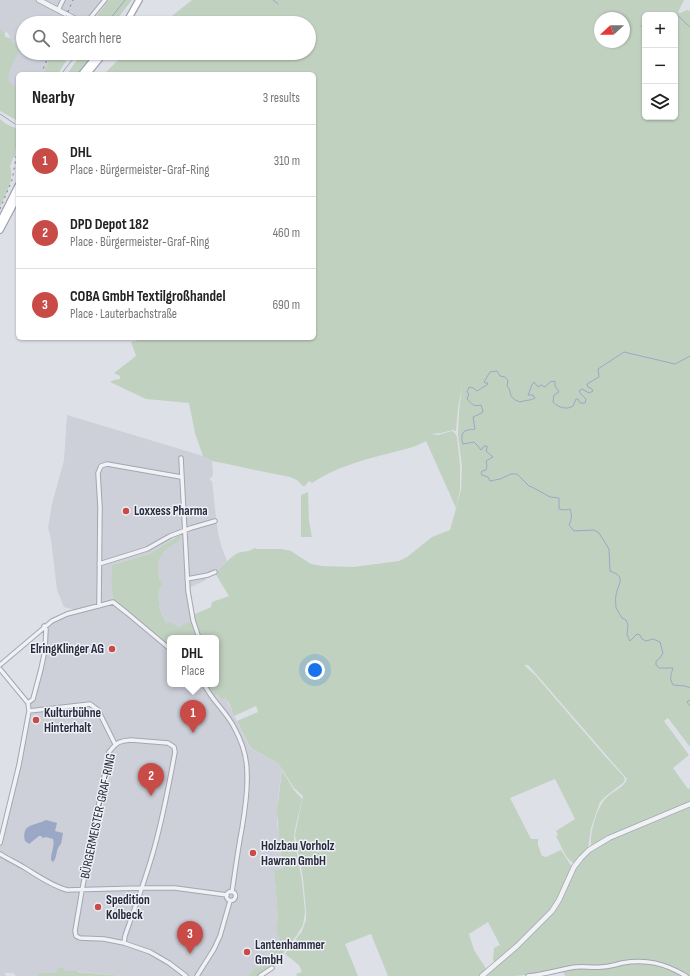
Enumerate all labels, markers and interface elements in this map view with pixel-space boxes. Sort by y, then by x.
north arrow [594,12,630,48]
map controls [642,12,678,120]
button: + [642,12,678,48]
search box [16,16,316,60]
icon: search [30,27,52,49]
text: Search here [62,29,122,48]
button: − [642,48,678,84]
button: layers [642,84,678,120]
text: Nearby [32,88,75,108]
text: 3 results [263,90,300,106]
text: DHL [70,143,92,162]
text: 1 [42,153,48,169]
text: 310 m [274,153,300,169]
text: Place · Bürgermeister-Graf-Ring [70,162,210,178]
text: DPD Depot 182 [70,215,149,234]
text: 2 [42,225,48,241]
text: 460 m [273,225,300,241]
text: Place · Bürgermeister-Graf-Ring [70,234,210,250]
text: COBA GmbH Textilgroßhandel [70,287,225,306]
text: 3 [42,297,48,313]
text: 690 m [272,297,300,313]
text: Place · Lauterbachstraße [70,306,177,322]
place label: Loxxess Pharma [134,503,208,519]
marker: Loxxess Pharma [121,506,131,516]
popup [167,635,219,687]
place label: ElringKlinger AG [30,641,104,657]
marker: ElringKlinger AG [107,644,117,654]
text: DHL [181,644,203,663]
your location [305,660,325,680]
text: Place [181,663,205,679]
pin: 1 [180,700,206,733]
place label: Kulturbühne Hinterhalt [44,705,101,736]
marker: Kulturbühne Hinterhalt [31,715,41,725]
street label: BÜRGERMEISTER-GRAF-RING [76,752,119,880]
pin: 2 [138,763,164,796]
place label: Holzbau Vorholz Hawran GmbH [261,838,335,869]
marker: Holzbau Vorholz Hawran GmbH [248,848,258,858]
place label: Spedition Kolbeck [106,892,150,923]
marker: Spedition Kolbeck [93,902,103,912]
pin: 3 [177,921,203,954]
place label: Lantenhammer GmbH [255,937,325,968]
marker: Lantenhammer GmbH [242,947,252,957]

